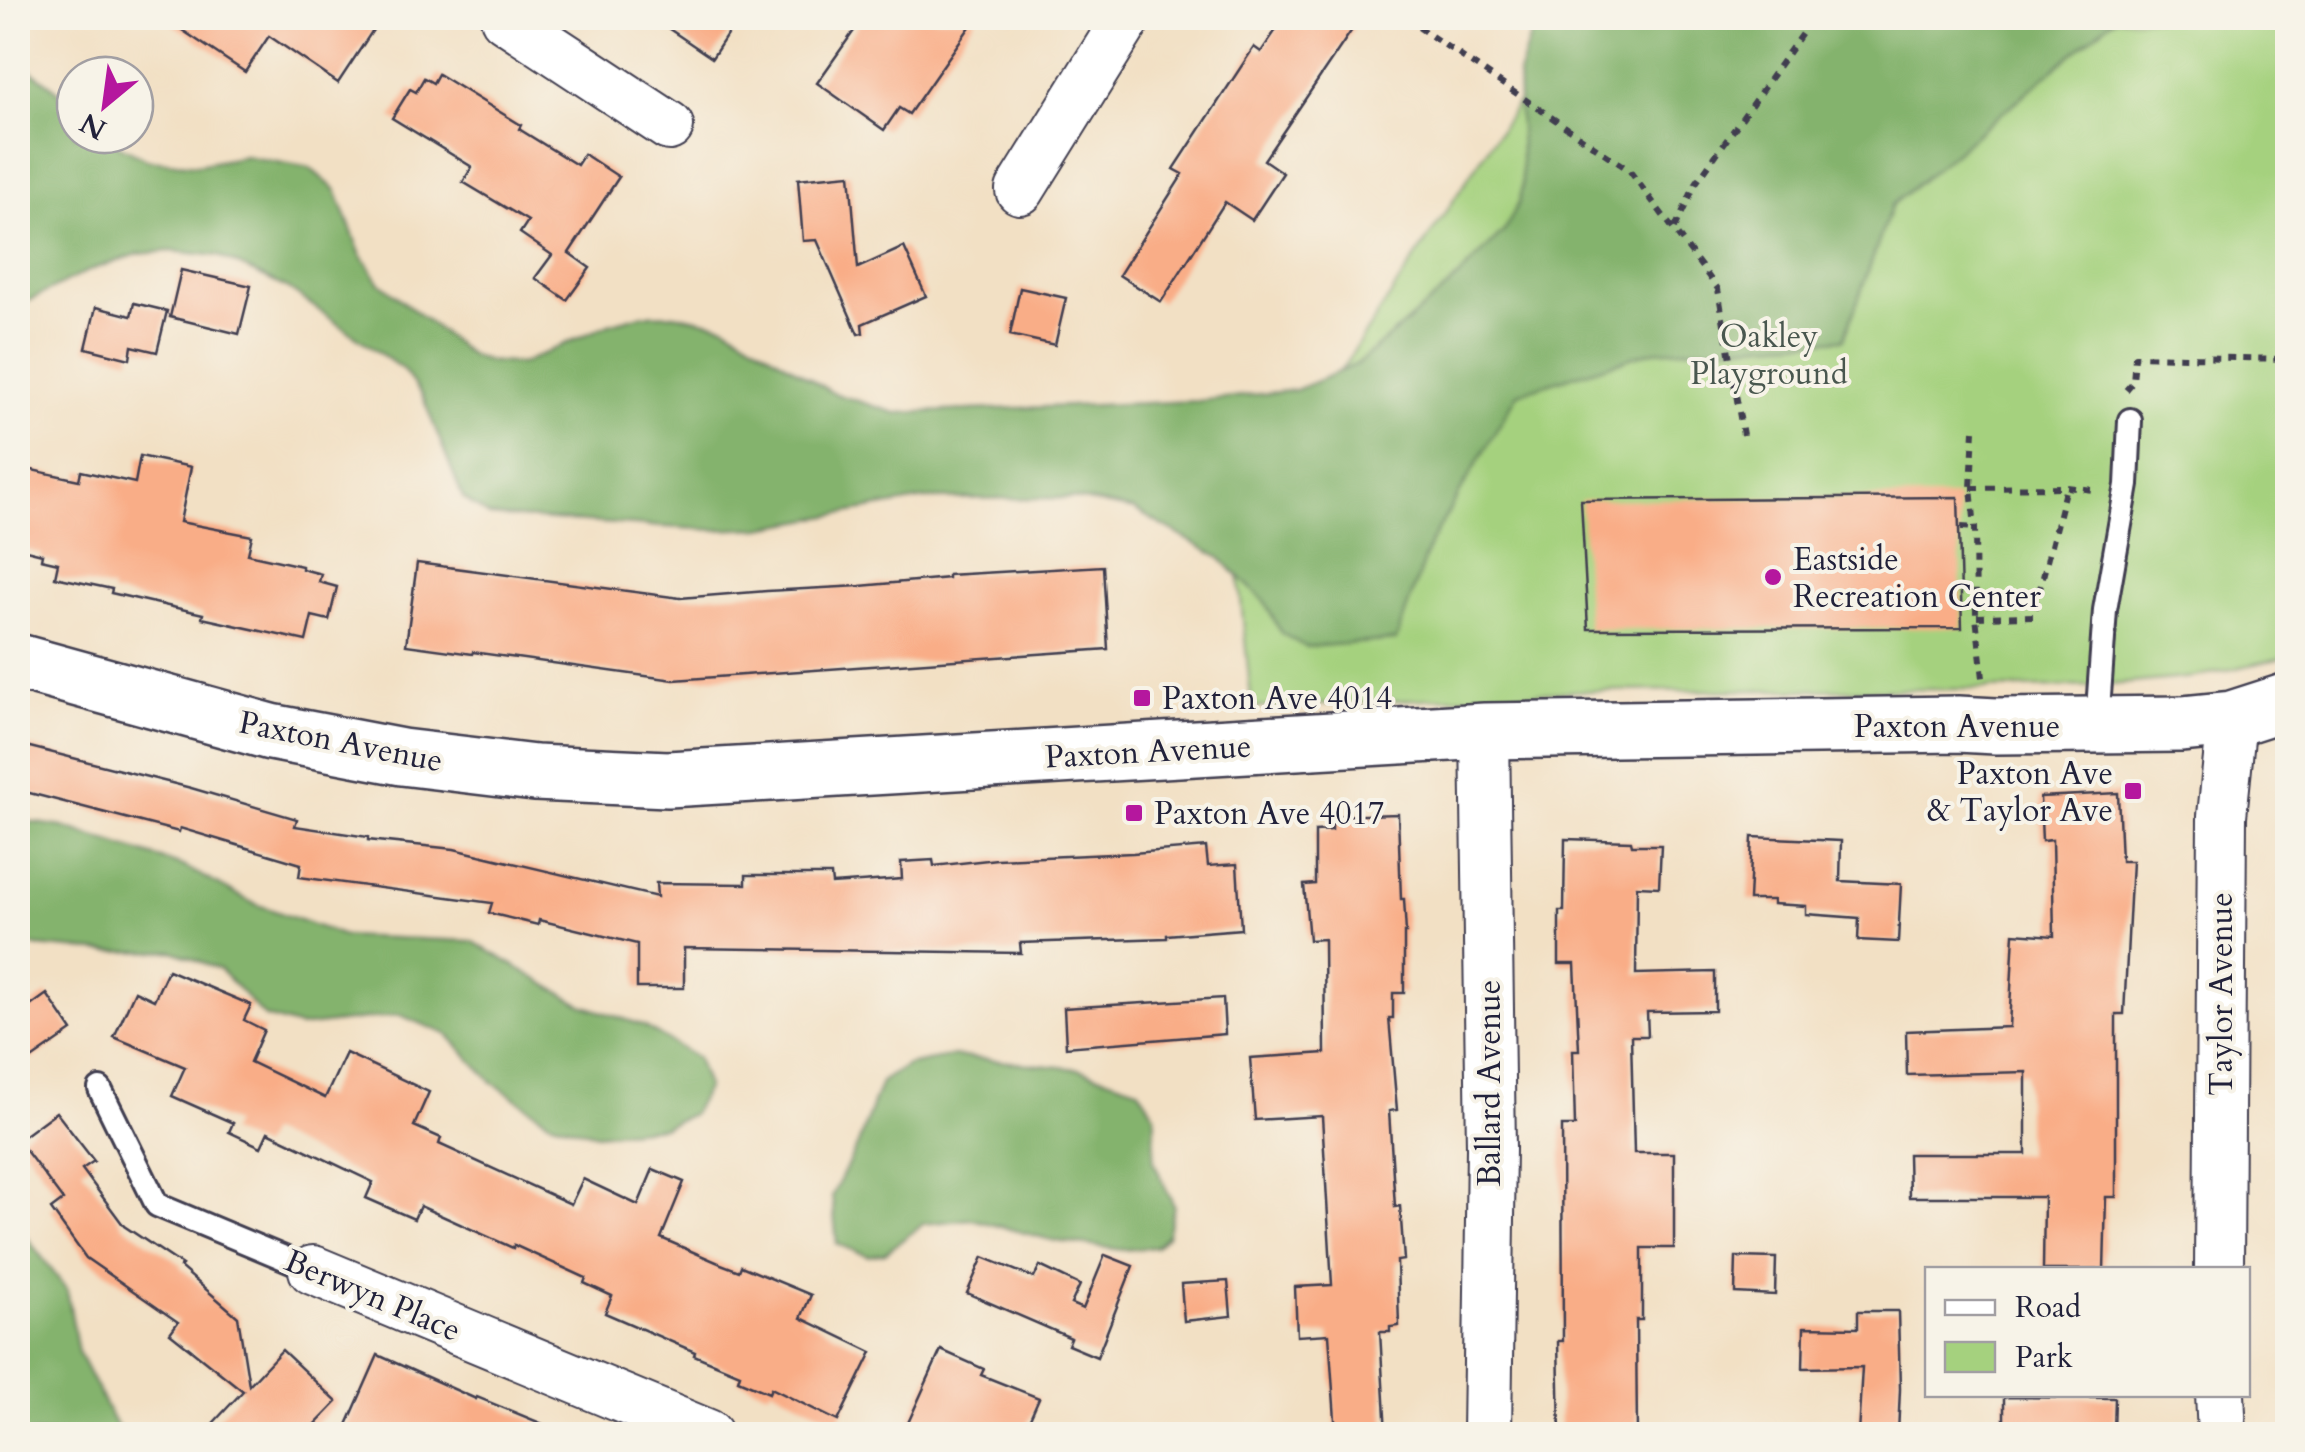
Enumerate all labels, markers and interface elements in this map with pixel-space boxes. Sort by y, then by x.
north arrow [55,55,155,155]
text: N [74,103,113,148]
park label: Oakley Playground [1690,315,1848,396]
place label: Eastside Recreation Center [1793,538,2041,619]
marker: Eastside Recreation Center [1762,566,1784,588]
place label: Paxton Ave 4014 [1162,677,1392,721]
marker: Paxton Ave 4014 [1131,687,1153,709]
street label: Paxton Avenue [235,701,446,783]
street label: Paxton Avenue [1854,705,2060,749]
street label: Paxton Avenue [1044,725,1252,779]
place label: Paxton Ave & Taylor Ave [1927,752,2113,833]
marker: Paxton Ave & Taylor Ave [2122,780,2144,802]
place label: Paxton Ave 4017 [1154,792,1384,836]
marker: Paxton Ave 4017 [1123,802,1145,824]
street label: Taylor Avenue [2200,892,2244,1096]
street label: Ballard Avenue [1468,980,1512,1186]
street label: Berwyn Place [278,1239,467,1353]
legend [1925,1267,2250,1397]
text: Road [2015,1287,2081,1328]
text: Park [2015,1337,2073,1378]

